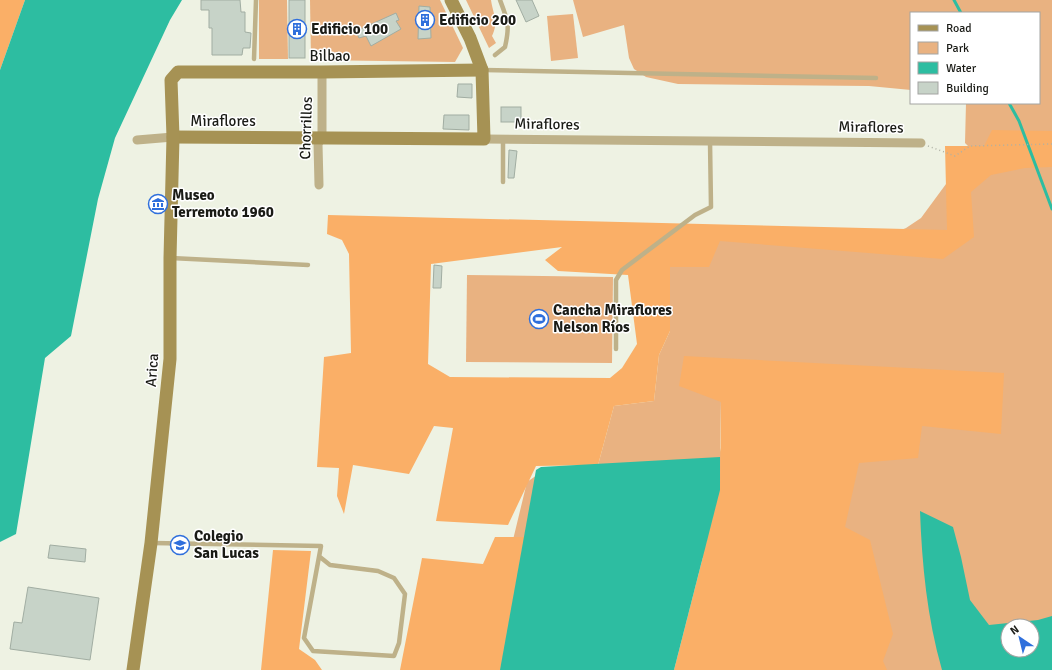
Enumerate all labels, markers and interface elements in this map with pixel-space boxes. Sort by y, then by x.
building icon: Edificio 200 [414,9,436,31]
place label: Edificio 200 [439,11,516,29]
legend [910,12,1040,104]
building icon: Edificio 100 [286,18,308,40]
place label: Edificio 100 [311,20,388,38]
text: Road [946,21,972,36]
text: Park [946,41,969,56]
street label: Bilbao [310,47,351,65]
text: Water [946,61,977,76]
text: Building [946,81,989,96]
street label: Chorrillos [296,96,316,160]
street label: Miraflores [190,112,256,130]
street label: Miraflores [514,114,580,134]
street label: Miraflores [838,117,904,137]
place label: Museo Terremoto 1960 [172,186,274,221]
museum icon: Museo Terremoto 1960 [147,193,169,215]
place label: Cancha Miraflores Nelson Ríos [553,301,672,336]
sports icon: Cancha Miraflores Nelson Ríos [528,308,550,330]
street label: Arica [142,353,162,387]
place label: Colegio San Lucas [194,527,259,562]
school or university icon: Colegio San Lucas [169,534,191,556]
north arrow [1000,618,1040,658]
text: N [1008,623,1021,638]

